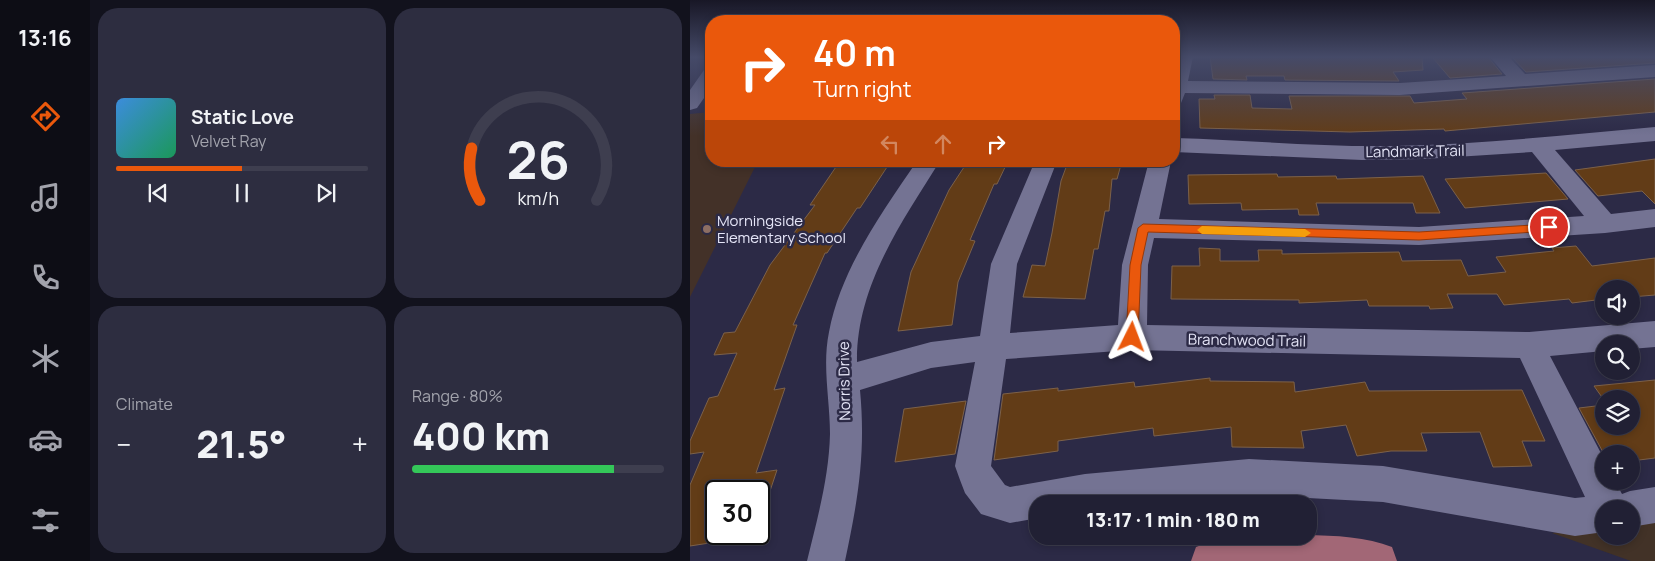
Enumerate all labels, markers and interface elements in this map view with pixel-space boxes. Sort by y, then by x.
text: 13:16 [18,23,72,53]
text: 40 m [813,29,896,77]
icon: right [730,35,795,100]
text: Turn right [813,74,911,104]
icon: directions [28,99,63,134]
text: Static Love [191,104,294,130]
text: 26 [506,124,570,195]
text: Velvet Ray [191,130,267,152]
icon: left [876,130,904,158]
icon: ahead [929,130,957,158]
icon: right [982,130,1010,158]
street label: Landmark Trail [1365,140,1465,162]
icon: previous [144,179,172,207]
icon: pause [228,179,256,207]
icon: next [312,179,340,207]
icon: music [28,180,63,215]
text: km/h [517,186,559,210]
pin [1528,206,1570,248]
place label: Morningside Elementary School [717,210,846,248]
icon: arrive [1535,213,1563,241]
marker: Morningside Elementary School [701,223,713,235]
icon: phone [28,260,63,295]
map controls [1595,280,1640,545]
button: sound [1595,280,1640,325]
position arrow [1105,310,1157,362]
street label: Branchwood Trail [1188,328,1306,352]
button: search [1595,335,1640,380]
icon: climate [28,341,63,376]
street label: Norris Drive [833,341,855,421]
text: Range · 80% [412,385,503,407]
button: layers [1595,390,1640,435]
text: Climate [116,393,173,415]
text: 400 km [412,409,550,461]
text: 21.5° [196,417,287,469]
icon: car [28,422,63,457]
text: − [116,425,131,463]
text: + [352,425,368,463]
button: + [1595,445,1640,490]
speed limit sign: 30 [705,480,770,545]
button: − [1595,500,1640,545]
icon: filters [28,503,63,538]
text: 13:17 · 1 min · 180 m [1086,507,1260,533]

